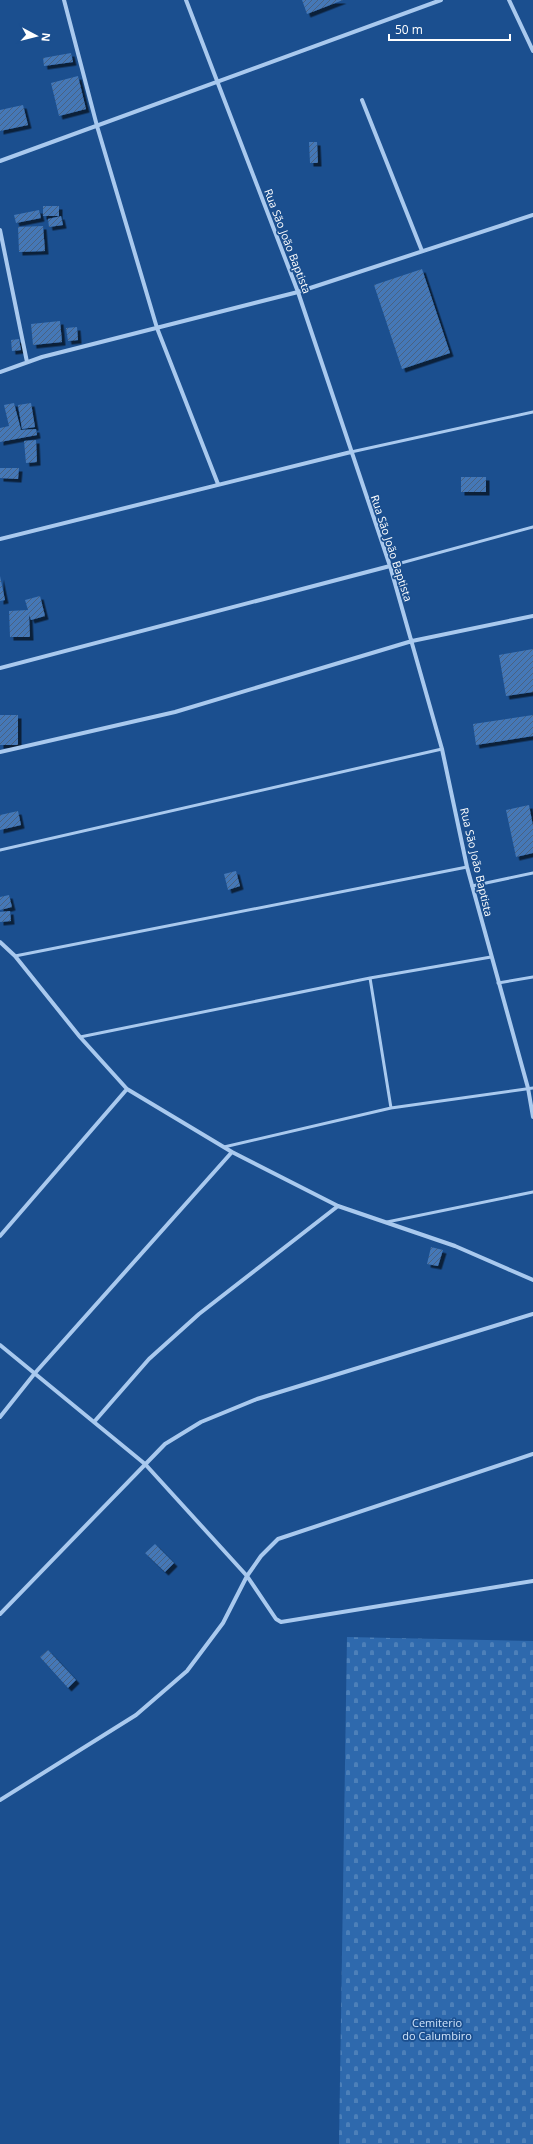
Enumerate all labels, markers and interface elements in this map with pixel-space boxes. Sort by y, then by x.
north arrow [16,16,56,56]
scale bar [389,16,510,42]
text: 50 m [395,21,423,38]
text: N [38,32,54,43]
street label: Rua São João Baptista [261,186,315,296]
street label: Rua São João Baptista [368,493,416,603]
street label: Rua São João Baptista [457,806,497,918]
park label: Cemiterio do Calumbiro [402,2015,472,2043]

